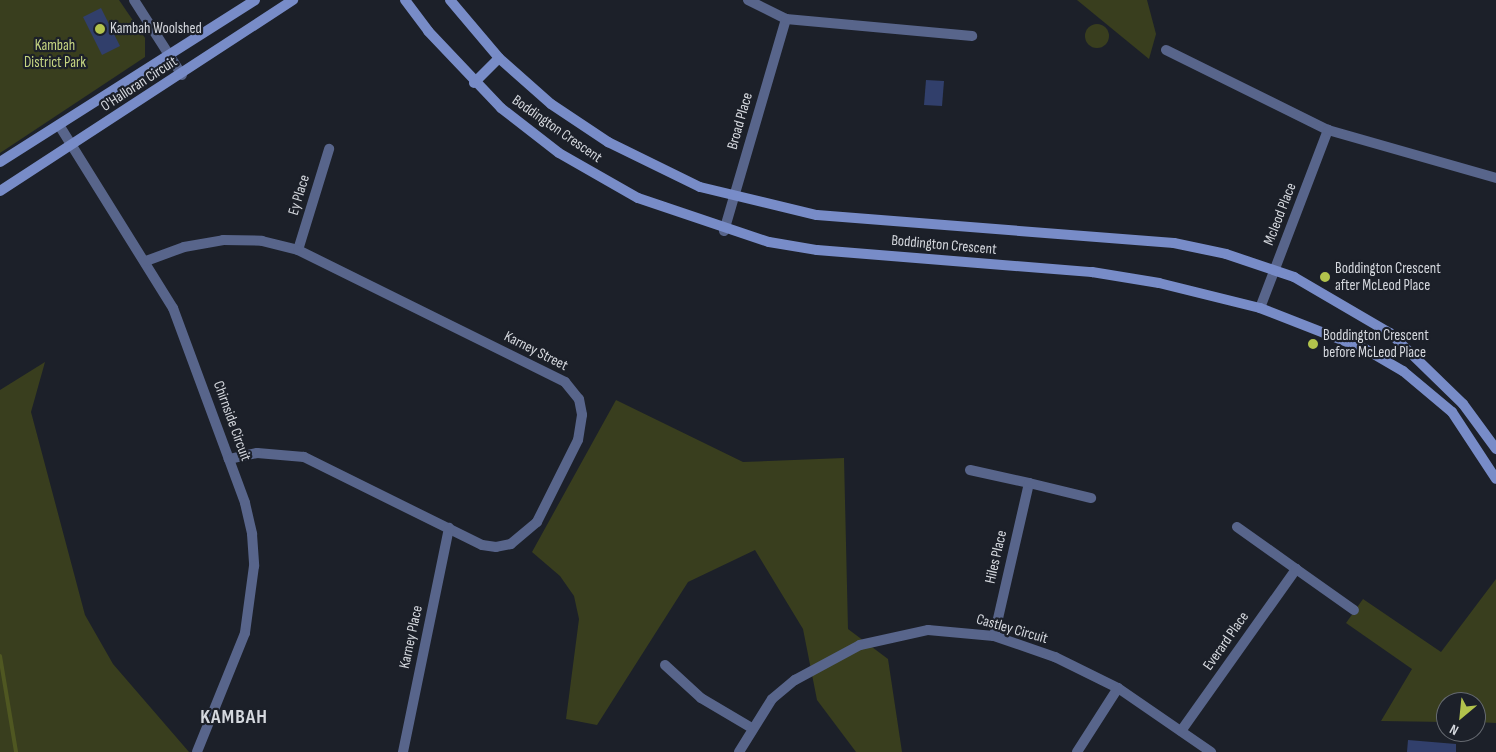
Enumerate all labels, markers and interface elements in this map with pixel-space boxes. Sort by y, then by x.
place label: Kambah Woolshed [110,20,202,38]
marker: Kambah Woolshed [94,23,106,35]
park label: Kambah District Park [24,36,86,71]
street label: O'Halloran Circuit [97,53,181,115]
street label: Boddington Crescent [509,91,605,167]
street label: Broad Place [723,91,757,151]
street label: Ey Place [284,173,314,217]
street label: Mcleod Place [1260,180,1300,248]
street label: Boddington Crescent [891,231,997,259]
place label: Boddington Crescent after McLeod Place [1335,259,1441,294]
marker: Boddington Crescent after McLeod Place [1319,271,1331,283]
place label: Boddington Crescent before McLeod Place [1323,326,1429,361]
street label: Karney Street [501,327,571,375]
marker: Boddington Crescent before McLeod Place [1307,338,1319,350]
street label: Chirnside Circuit [209,379,255,463]
street label: Hiles Place [981,529,1011,585]
street label: Karney Place [396,604,426,670]
street label: Everard Place [1199,608,1253,674]
street label: Castley Circuit [974,610,1050,648]
north arrow [1436,692,1486,742]
district label: KAMBAH [199,705,269,729]
text: N [1447,721,1461,739]

